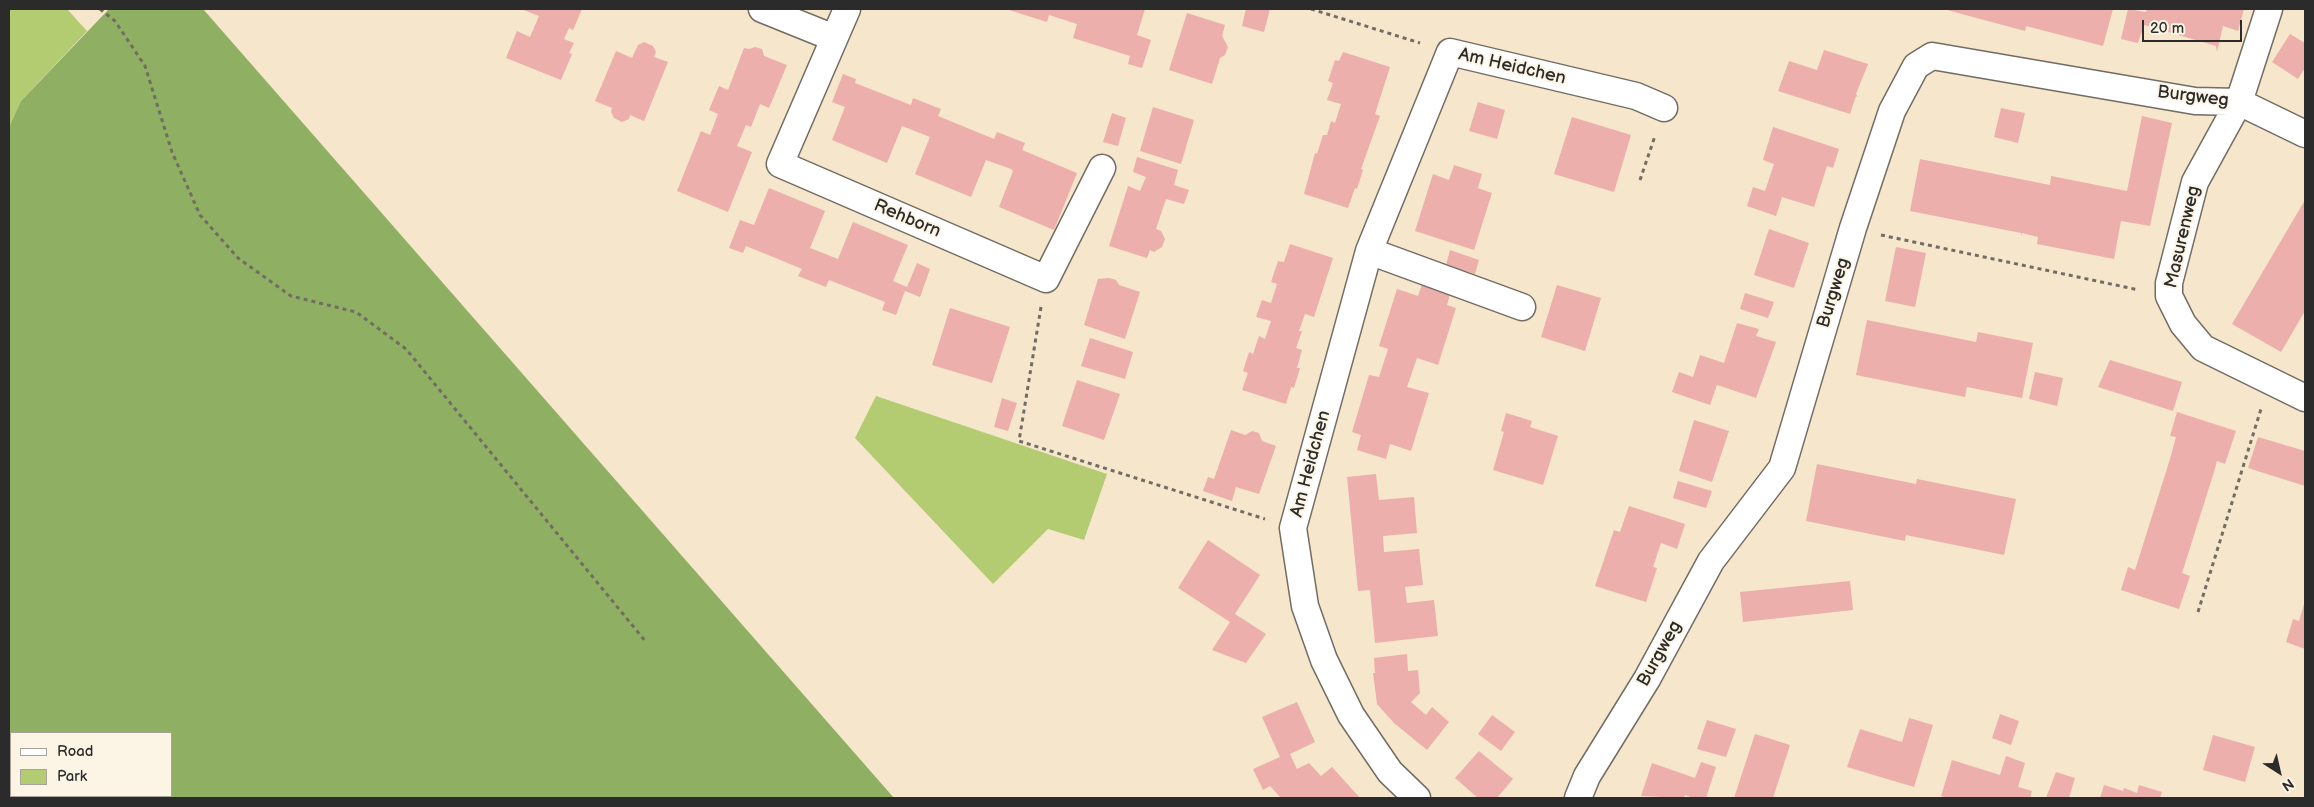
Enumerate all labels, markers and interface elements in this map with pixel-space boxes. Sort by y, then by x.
scale bar [2144,10,2244,42]
text: 20 m [2150,19,2184,38]
street label: Am Heidchen [1456,44,1568,90]
street label: Burgweg [2156,82,2230,112]
street label: Masurenweg [2161,184,2205,290]
street label: Rehborn [870,195,944,243]
street label: Burgweg [1813,255,1855,331]
street label: Am Heidchen [1286,408,1336,520]
street label: Burgweg [1633,617,1687,691]
legend [10,732,172,797]
text: Road [57,742,93,761]
north arrow [2254,747,2304,797]
text: Park [57,767,87,786]
text: N [2279,775,2297,795]

